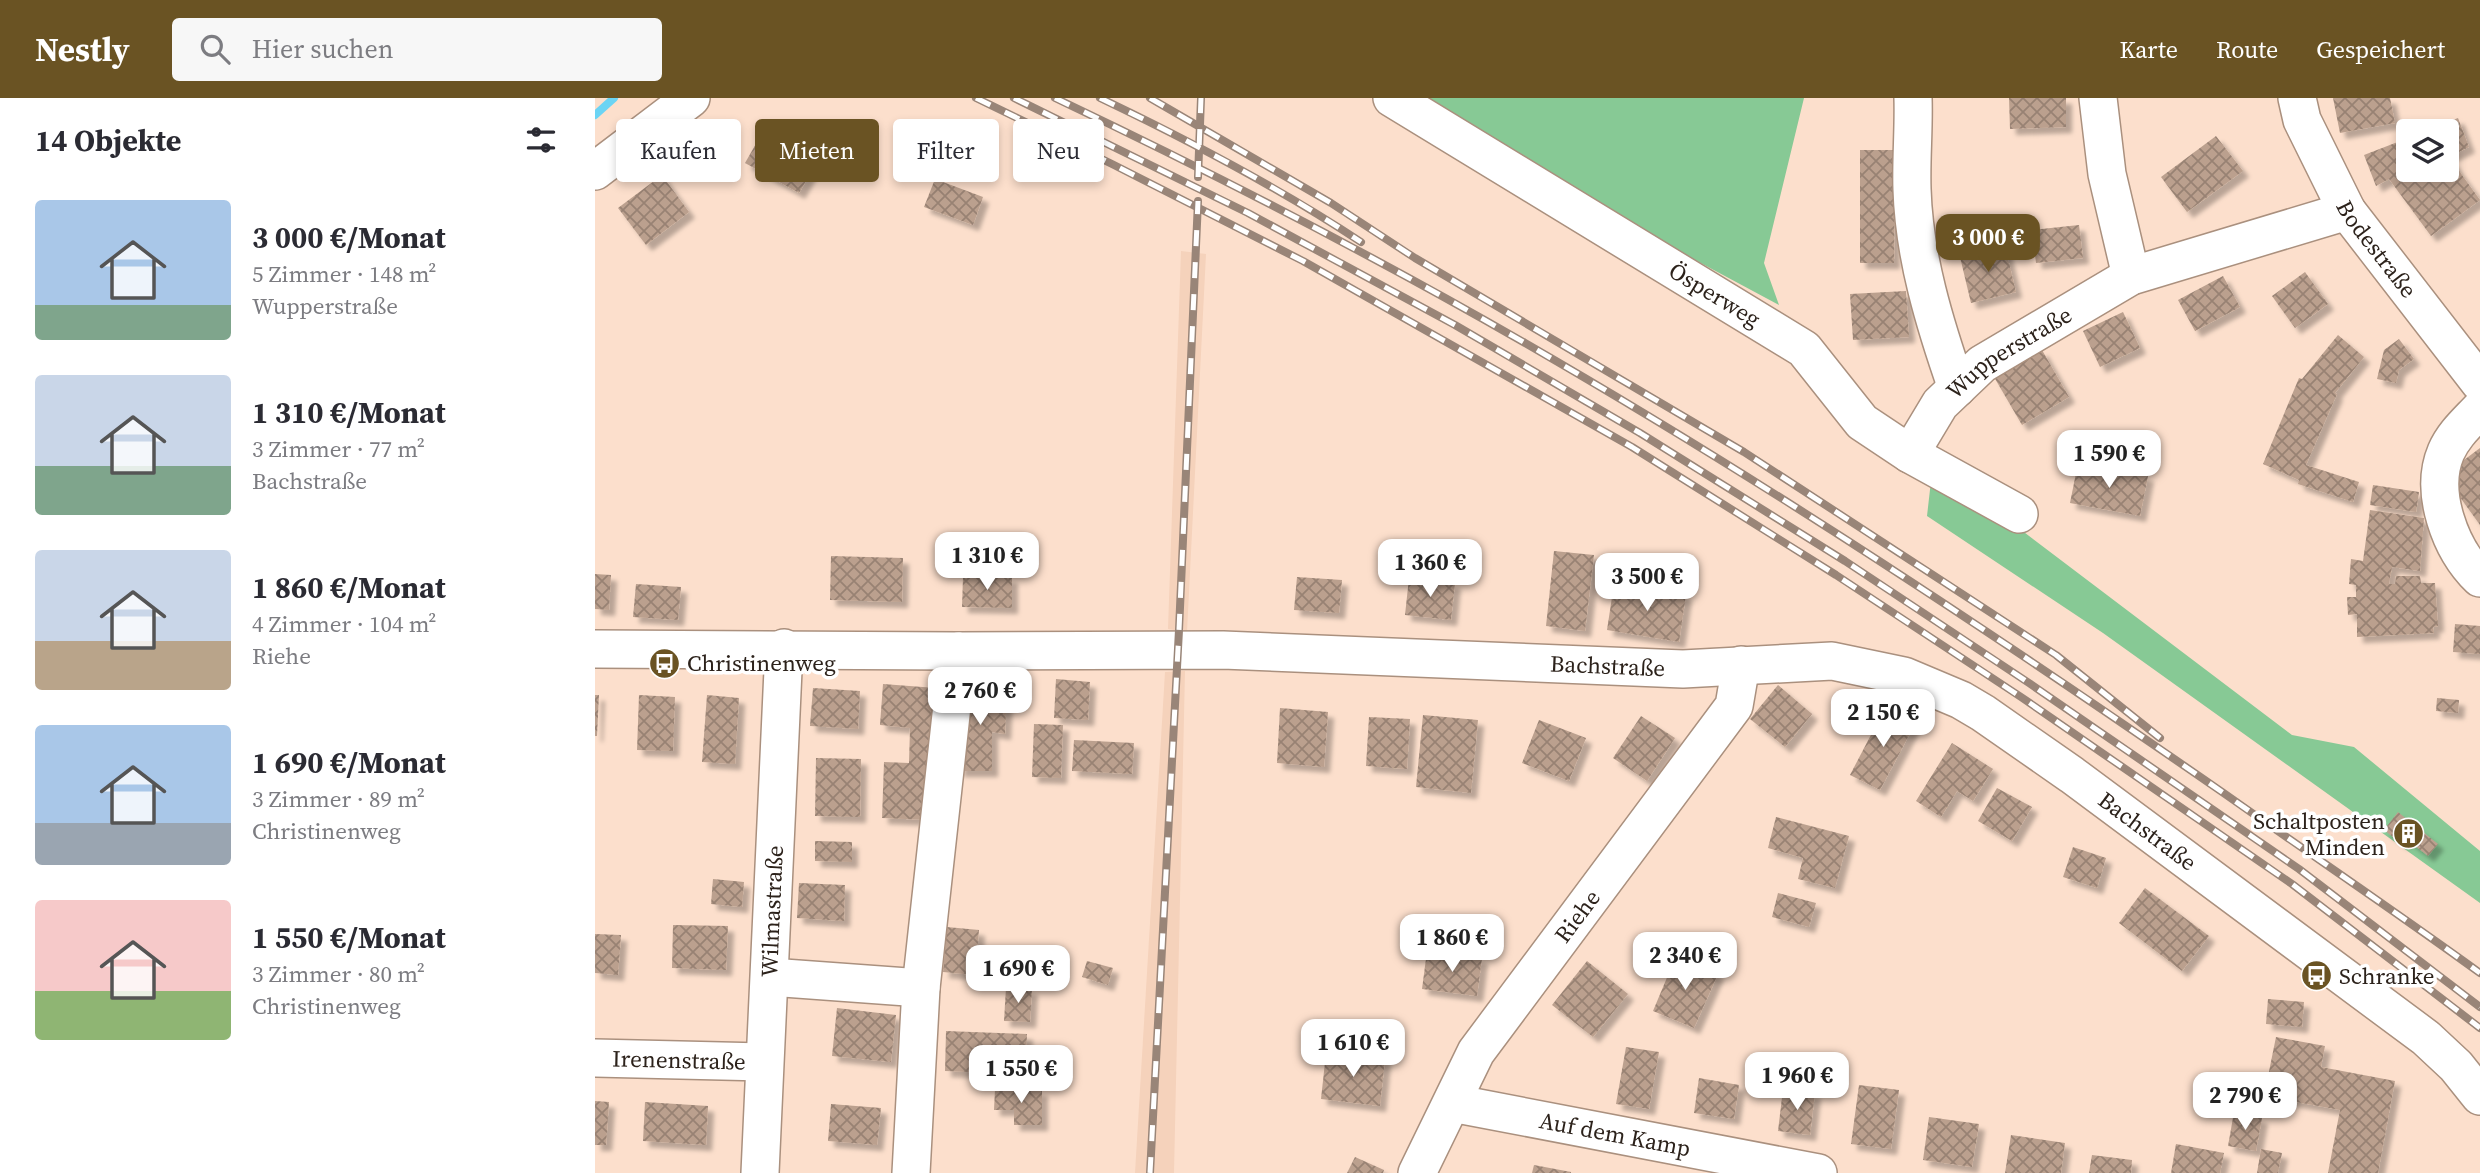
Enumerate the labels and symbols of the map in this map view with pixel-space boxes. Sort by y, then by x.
street label: Bodestraße [2328,195,2424,305]
pin: 3 000 € [1923,214,2053,274]
street label: Ösperweg [1663,254,1767,335]
street label: Wupperstraße [1939,298,2078,406]
pin: 1 590 € [2044,430,2174,490]
pin: 1 310 € [922,532,1052,592]
pin: 1 360 € [1365,540,1495,599]
pin: 3 500 € [1582,554,1712,613]
bus stop icon: Christinenweg [647,646,681,680]
place label: Christinenweg [687,647,836,679]
street label: Bachstraße [1550,648,1666,684]
pin: 2 760 € [915,668,1045,727]
pin: 2 150 € [1818,690,1948,749]
street label: Bachstraße [2092,784,2203,878]
place label: Schaltposten Minden [2253,805,2385,863]
building icon: Schaltposten Minden [2391,817,2425,851]
street label: Wilmastraße [753,845,791,978]
street label: Riehe [1547,883,1608,949]
pin: 1 860 € [1387,914,1517,974]
pin: 2 340 € [1620,932,1750,992]
pin: 1 690 € [953,946,1083,1005]
bus stop icon: Schranke [2299,959,2333,993]
place label: Schranke [2339,960,2434,992]
pin: 1 610 € [1288,1020,1418,1079]
street label: Irenenstraße [612,1042,746,1078]
pin: 1 550 € [956,1046,1086,1105]
pin: 1 960 € [1732,1052,1862,1112]
pin: 2 790 € [2180,1072,2310,1132]
street label: Auf dem Kamp [1537,1104,1693,1164]

